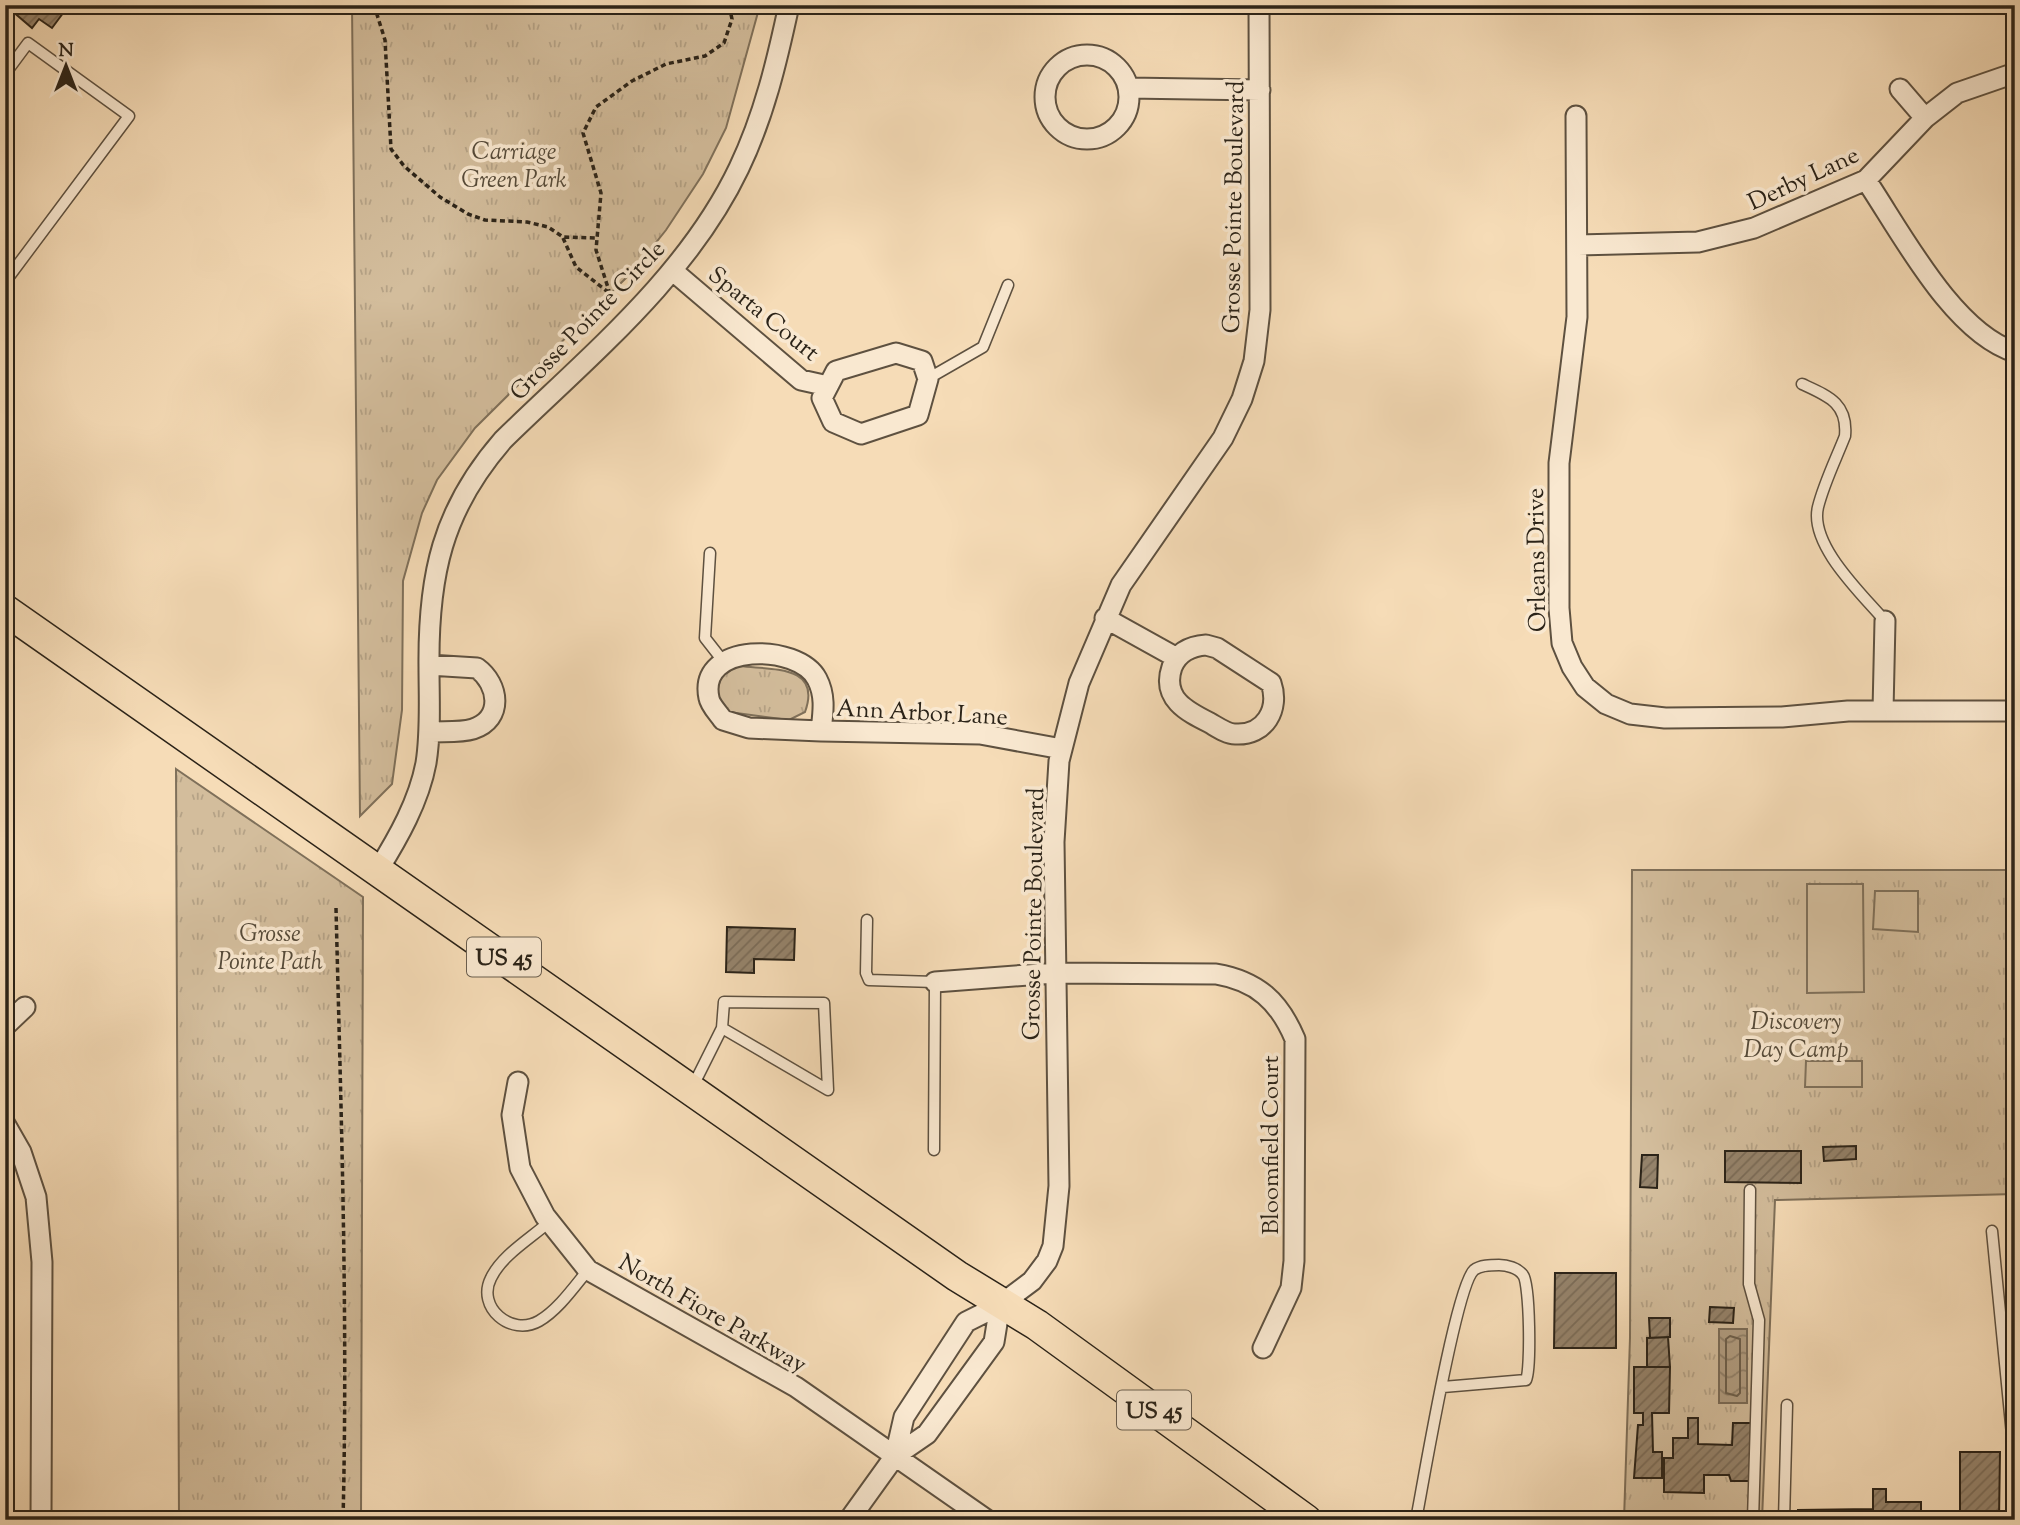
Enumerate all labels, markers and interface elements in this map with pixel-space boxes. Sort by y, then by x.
north arrow [32,32,102,102]
text: N [58,38,74,65]
street label: Grosse Pointe Boulevard [1216,80,1254,334]
park label: Carriage Green Park [461,136,567,198]
street label: Derby Lane [1743,139,1865,220]
street label: Grosse Pointe Circle [503,234,674,409]
street label: Sparta Court [700,259,826,370]
street label: Orleans Drive [1520,487,1556,633]
street label: Ann Arbor Lane [835,693,1009,735]
street label: Grosse Pointe Boulevard [1016,787,1054,1041]
park label: Grosse Pointe Path [217,918,323,980]
road number: US 45 [467,938,541,976]
park label: Discovery Day Camp [1743,1006,1849,1068]
street label: Bloomfield Court [1255,1055,1289,1235]
street label: North Fiore Parkway [611,1247,813,1383]
road number: US 45 [1117,1390,1191,1429]

